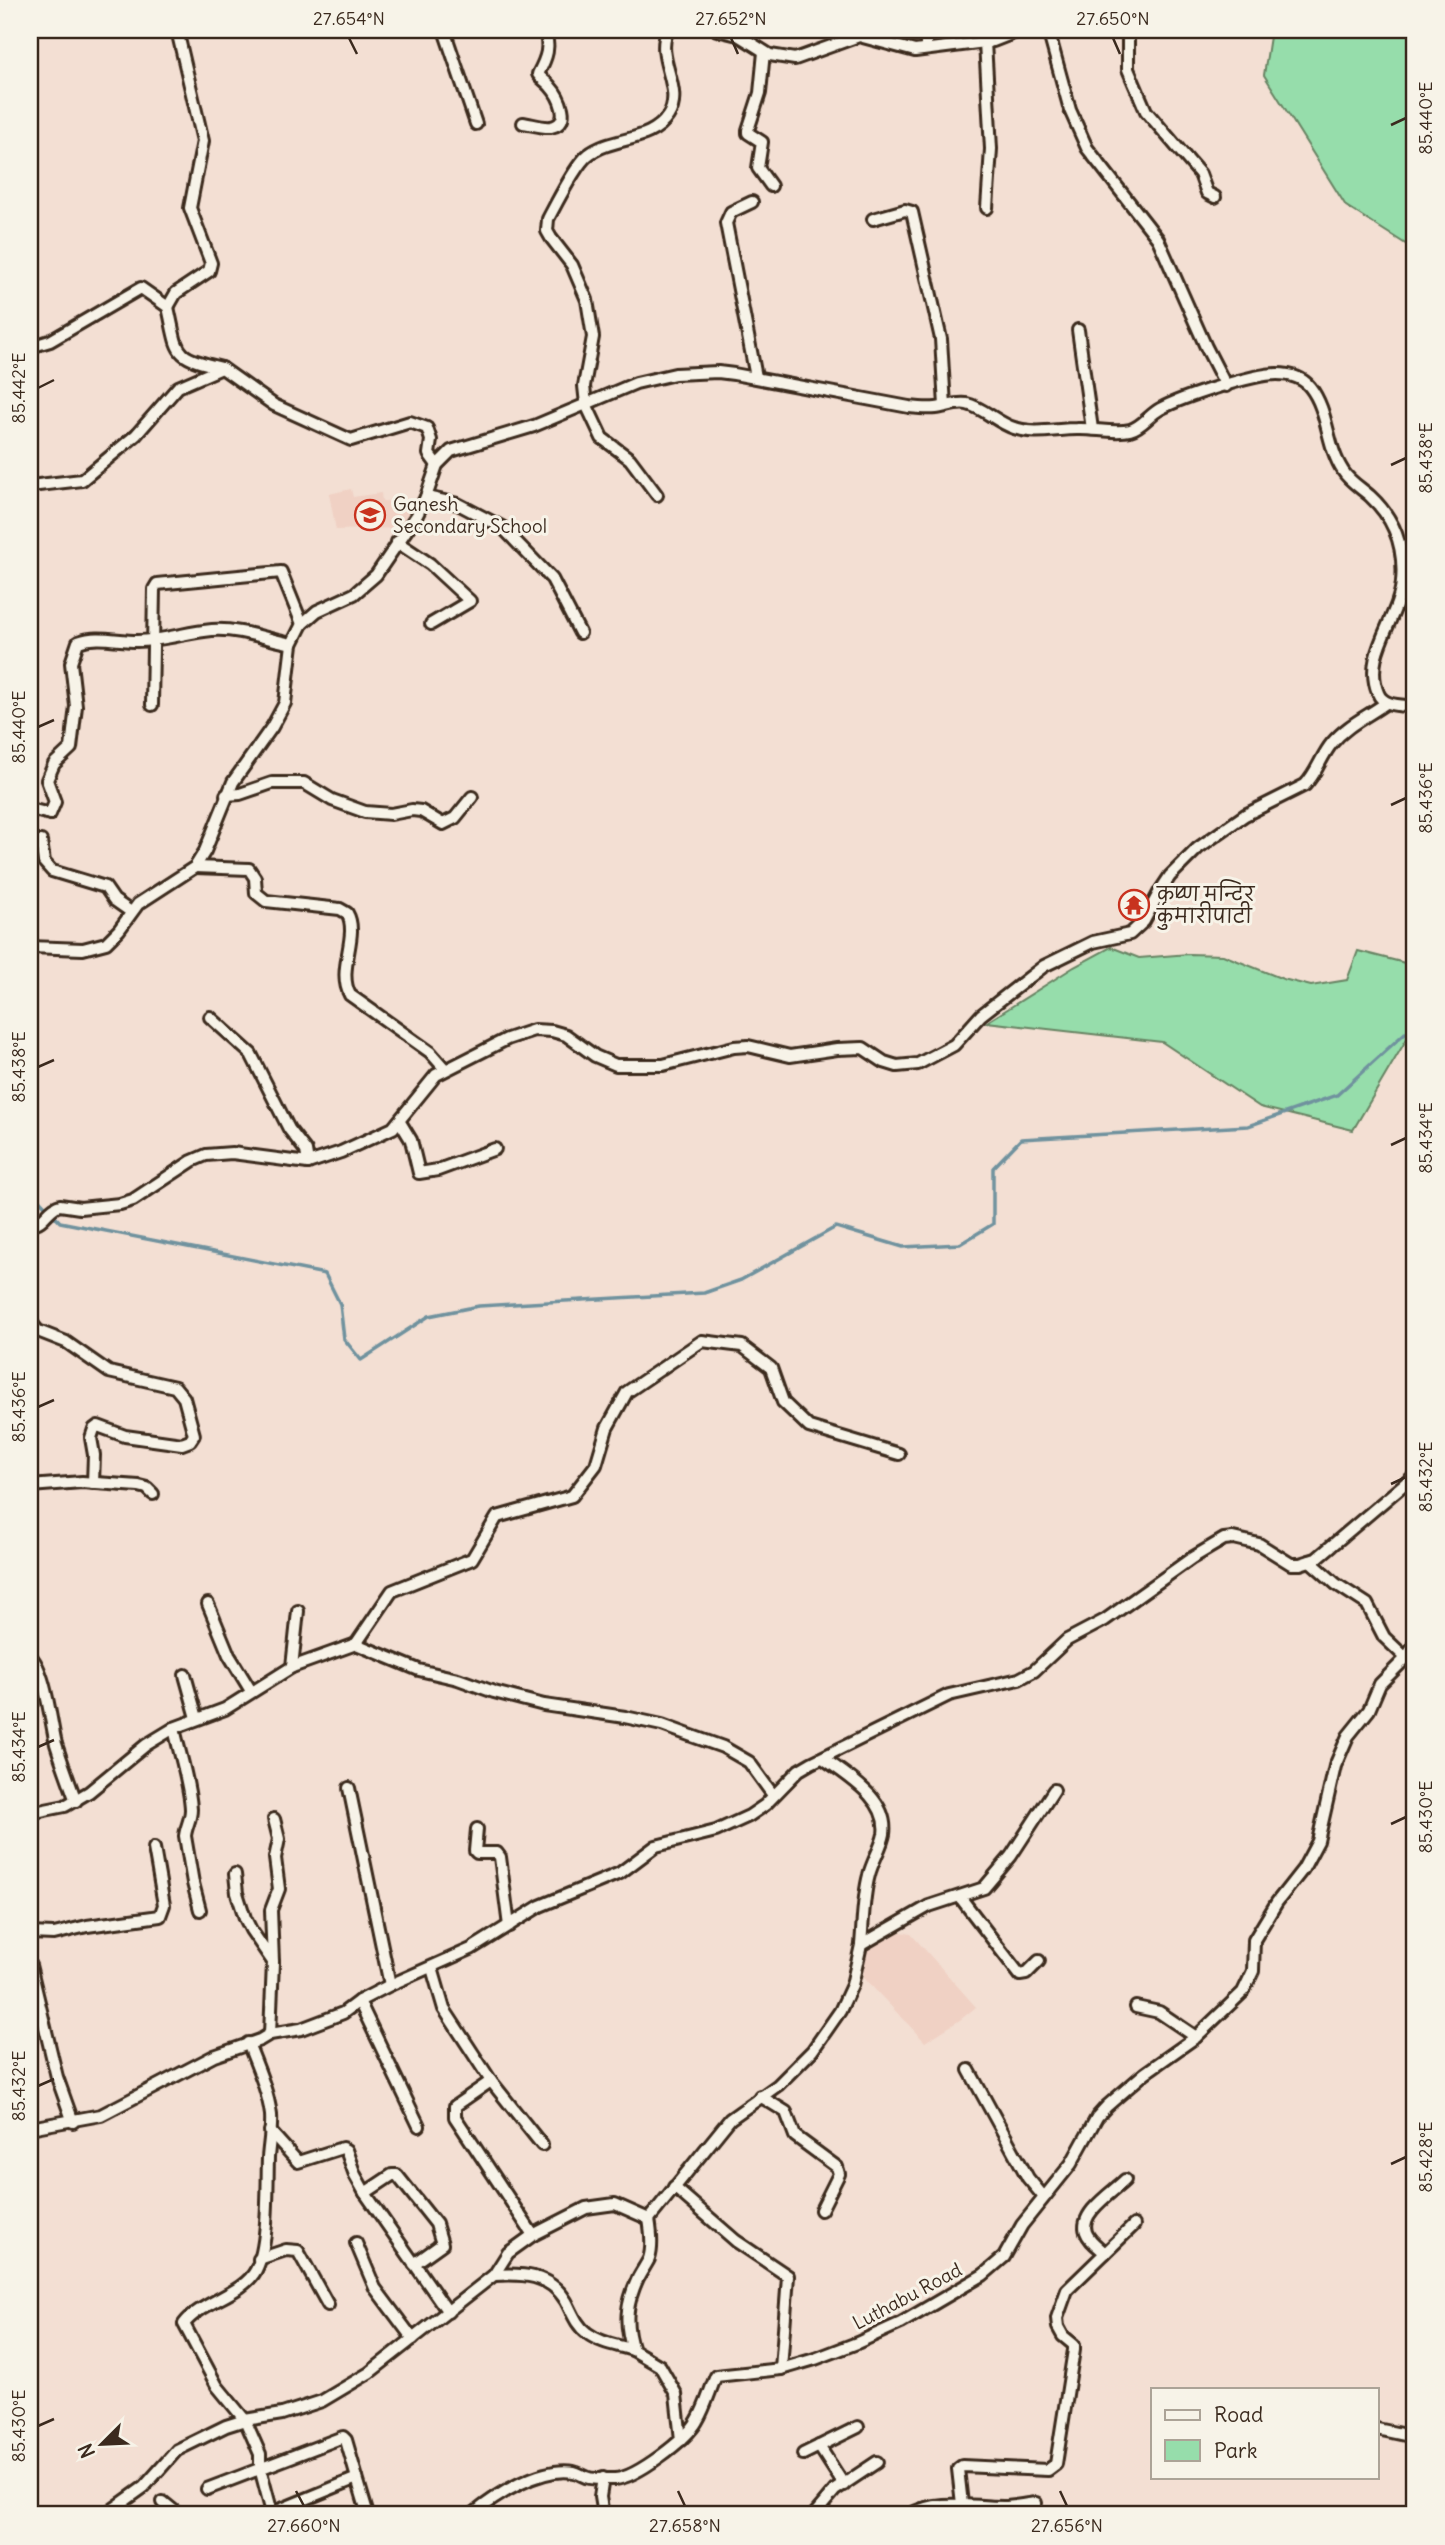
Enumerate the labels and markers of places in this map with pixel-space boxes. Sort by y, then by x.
place label: Ganesh Secondary School [393,492,547,538]
school or university icon: Ganesh Secondary School [353,498,387,532]
place label: कृष्ण मन्दिर कुमारीपाटी [1156,879,1256,930]
temple icon: कृष्ण मन्दिर कुमारीपाटी [1117,888,1151,922]

